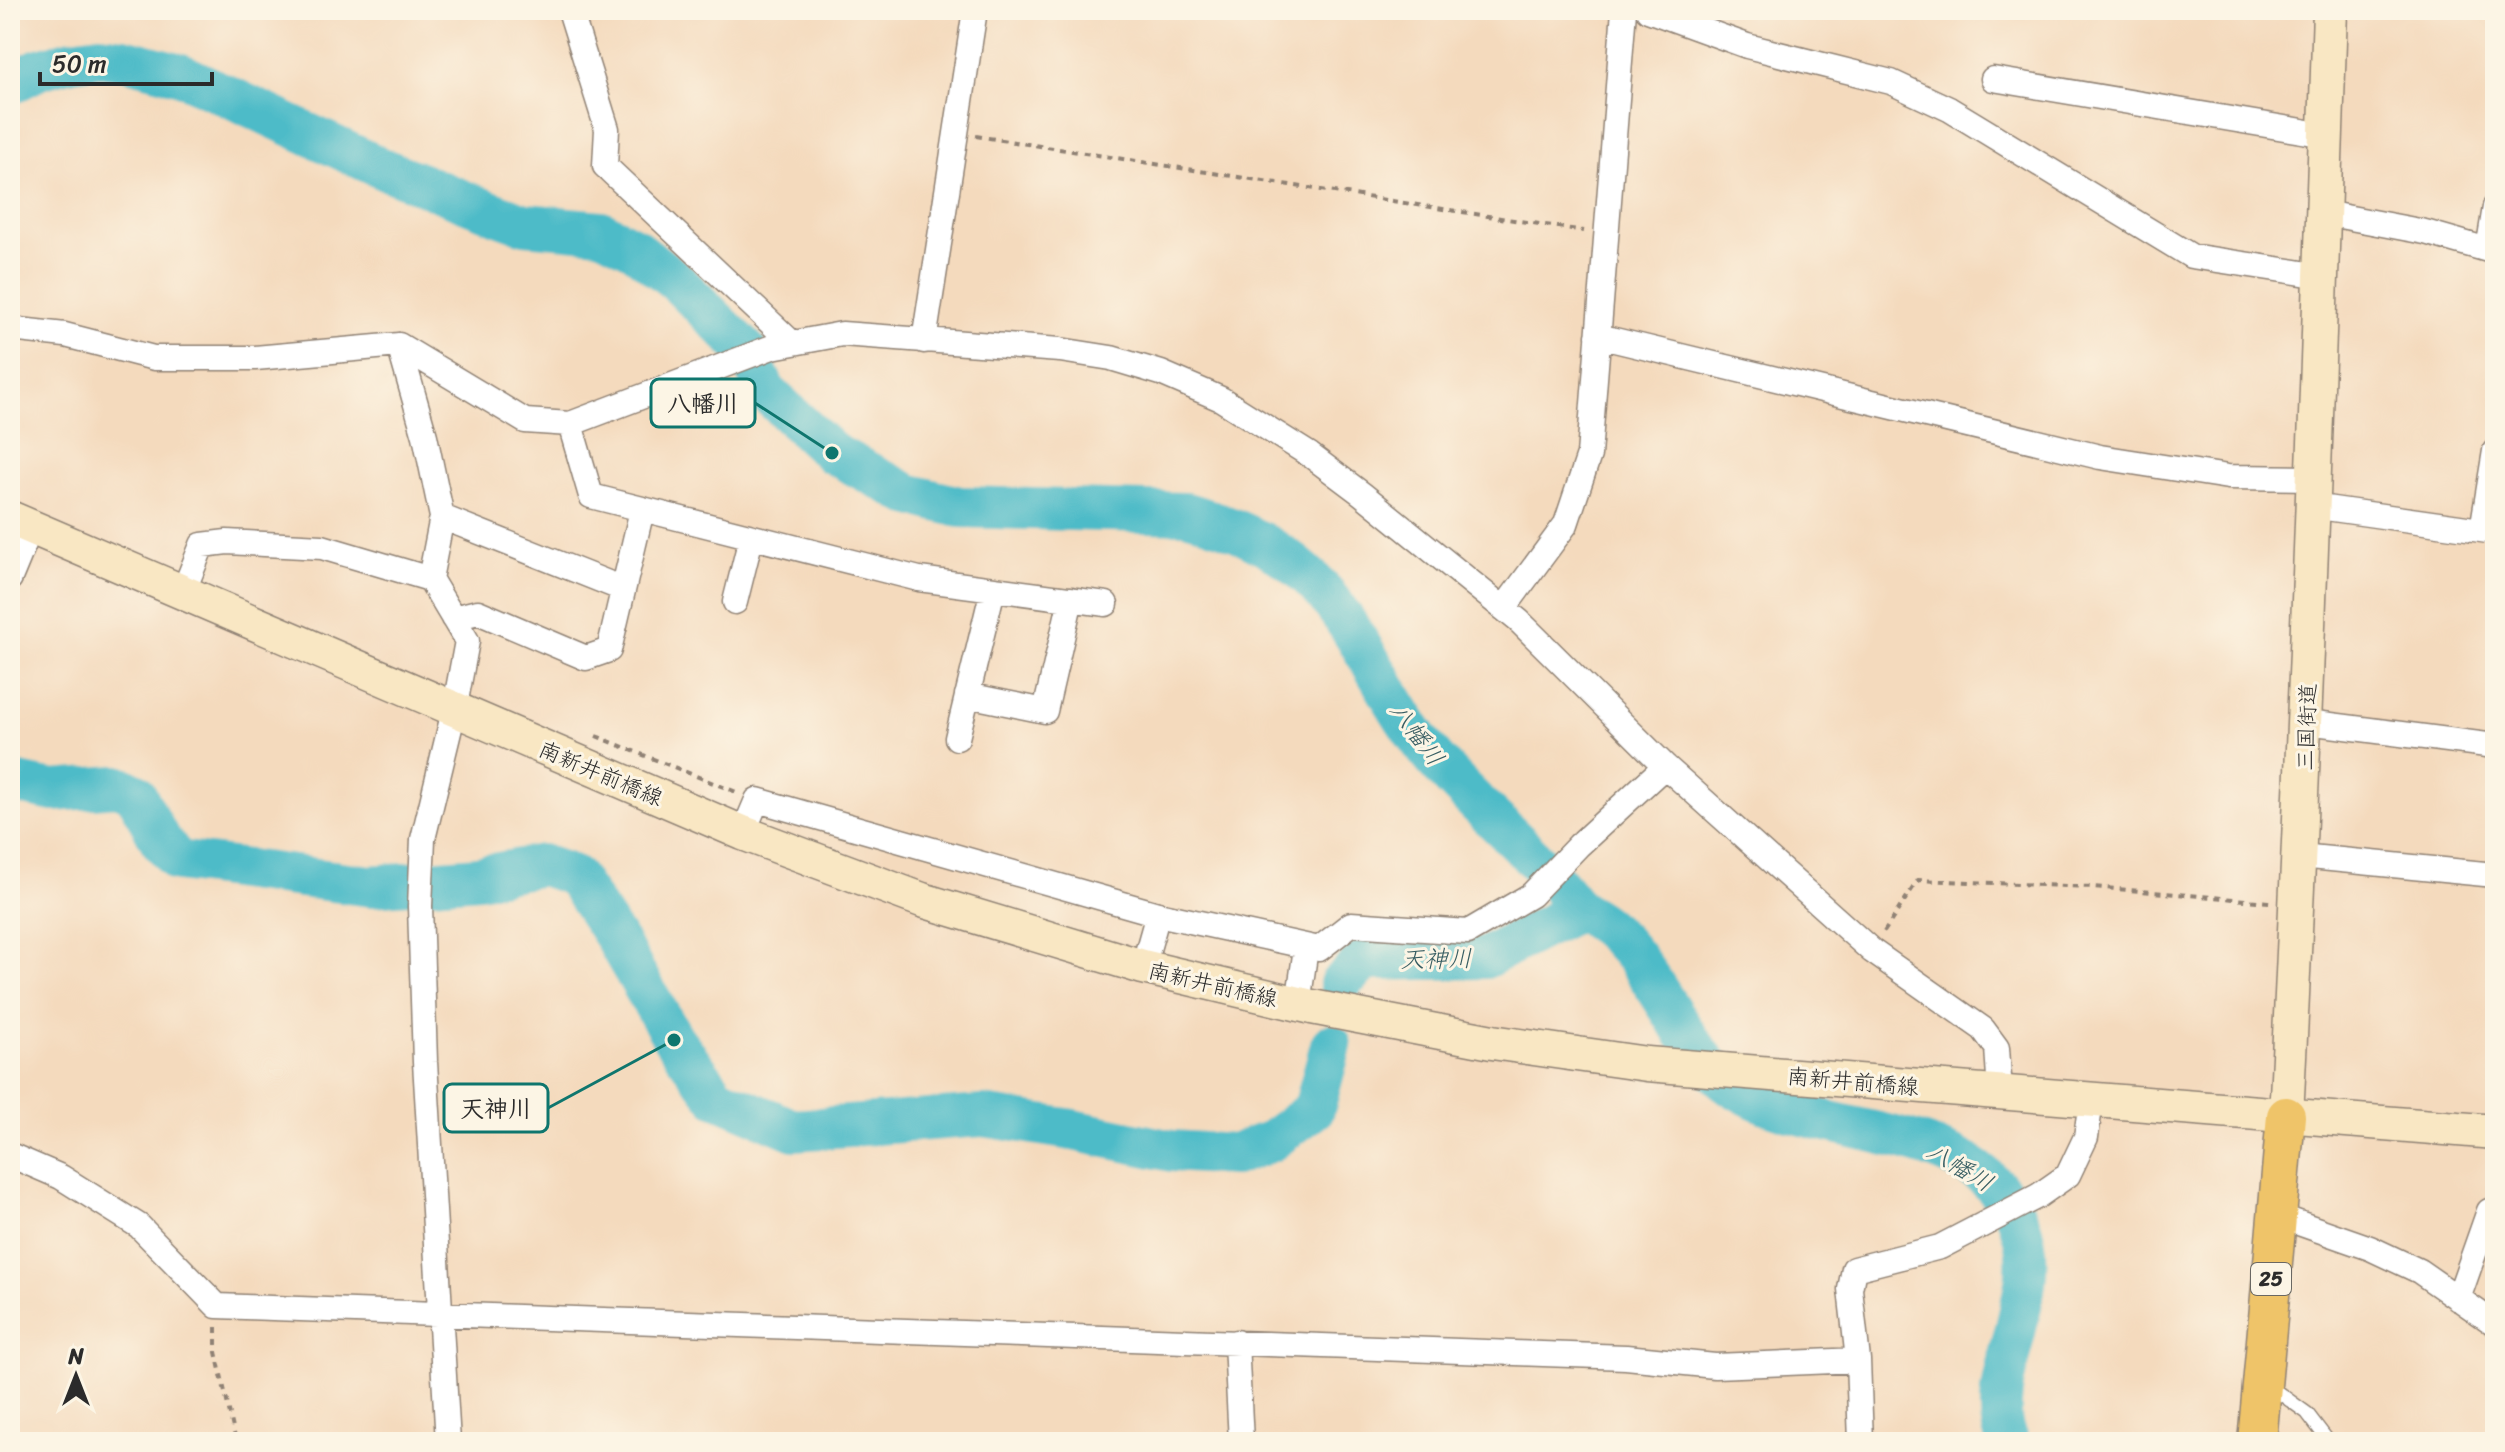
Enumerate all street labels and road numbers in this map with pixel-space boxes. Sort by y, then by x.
street label: 三国街道 [2285,682,2328,772]
street label: 南新井前橋線 [532,730,669,817]
street label: 南新井前橋線 [1144,951,1282,1018]
street label: 南新井前橋線 [1786,1056,1920,1107]
road number: 25 [2251,1263,2291,1295]

